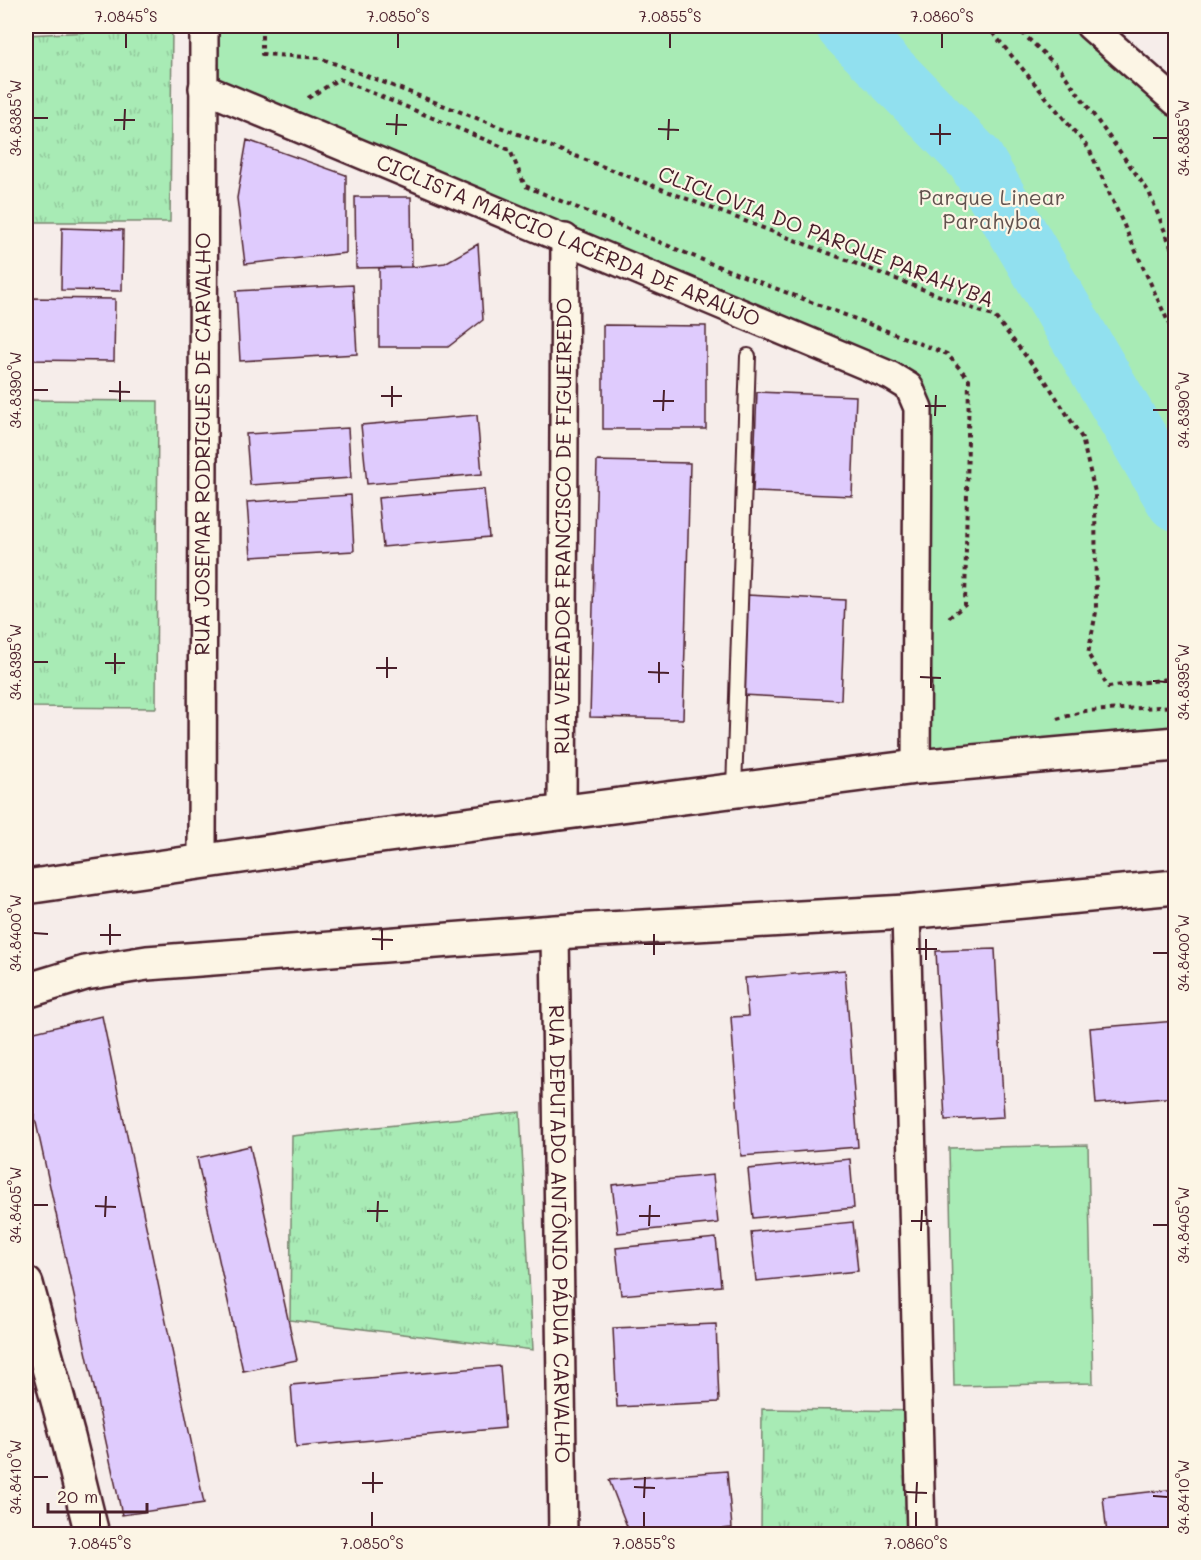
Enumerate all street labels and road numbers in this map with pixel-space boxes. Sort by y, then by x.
street label: CICLISTA MÁRCIO LACERDA DE ARAÚJO [373,147,765,332]
street label: CLICLOVIA DO PARQUE PARAHYBA [655,159,998,312]
street label: RUA JOSEMAR RODRIGUES DE CARVALHO [187,232,216,656]
street label: RUA VEREADOR FRANCISCO DE FIGUEIREDO [547,297,577,755]
street label: RUA DEPUTADO ANTÔNIO PÁDUA CARVALHO [544,1004,577,1463]

